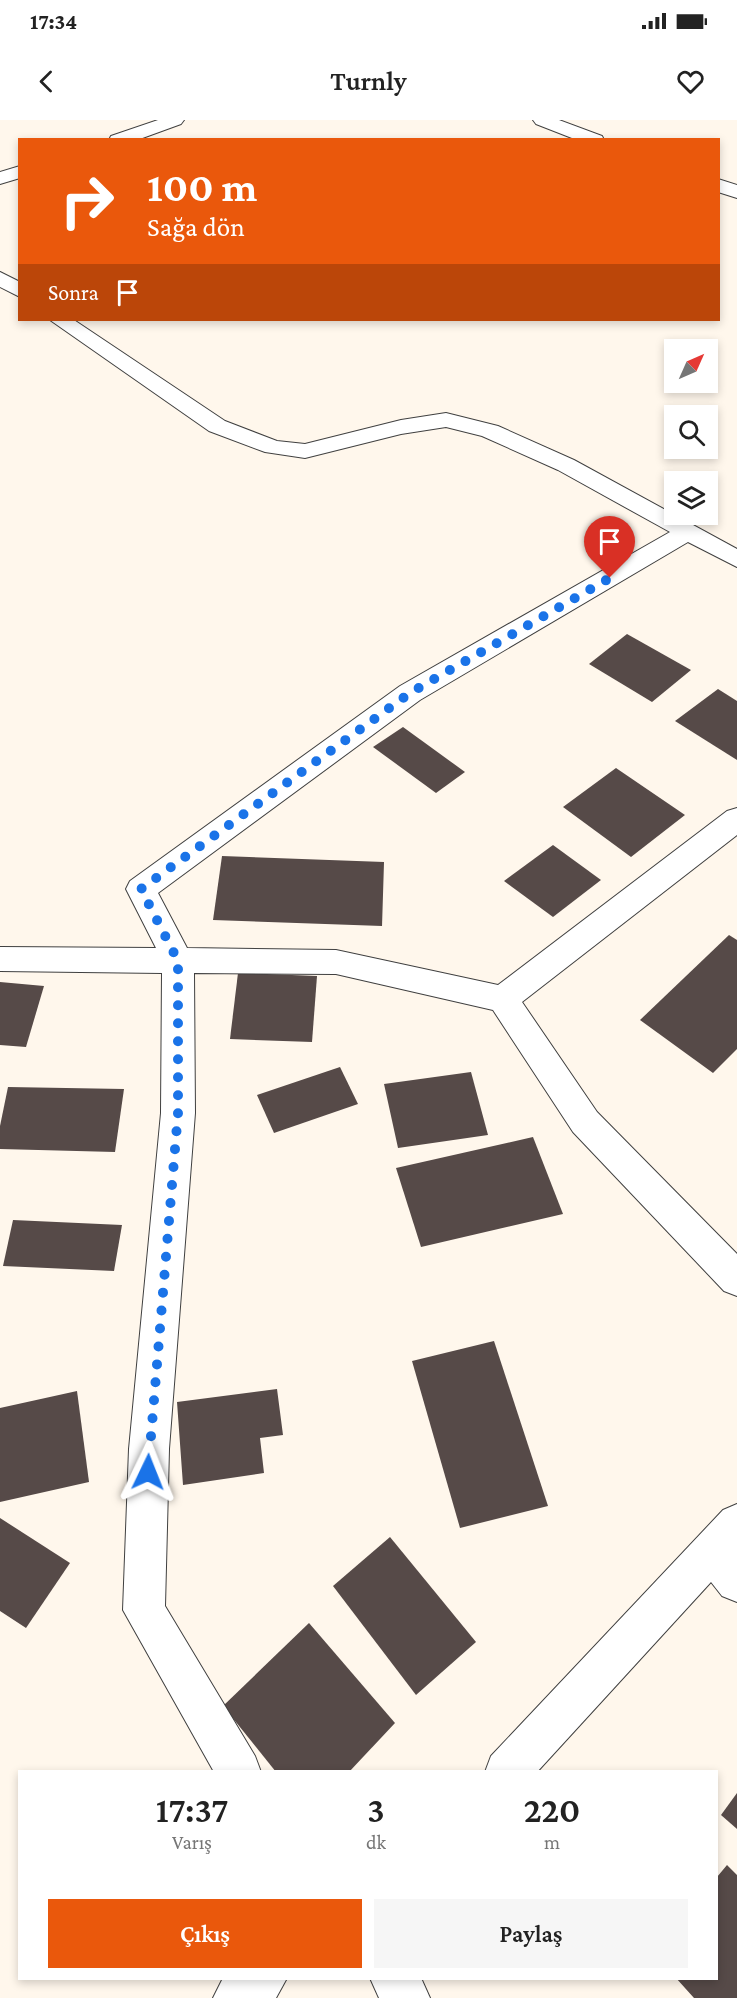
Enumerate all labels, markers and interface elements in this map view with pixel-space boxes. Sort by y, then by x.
text: 17:34 [30,9,77,34]
icon: back [30,65,63,98]
icon: heart [674,65,707,98]
text: Turnly [330,66,407,96]
icon: right [48,162,126,240]
text: 100 m [147,163,257,210]
text: Sağa dön [147,212,245,242]
icon: arrive [111,276,144,309]
text: Sonra [48,280,99,305]
north arrow [664,339,718,393]
map controls [664,339,718,525]
button: search [664,405,718,459]
button: layers [664,471,718,525]
pin [584,516,635,578]
icon: arrive [593,525,626,558]
position arrow [116,1440,180,1504]
text: 17:37 [156,1790,228,1830]
text: 3 [367,1790,385,1830]
text: 220 [524,1790,580,1830]
text: Varış [172,1831,212,1853]
text: dk [366,1831,386,1853]
text: m [544,1831,560,1853]
button: Çıkış [48,1899,362,1968]
button: Paylaş [374,1899,688,1968]

